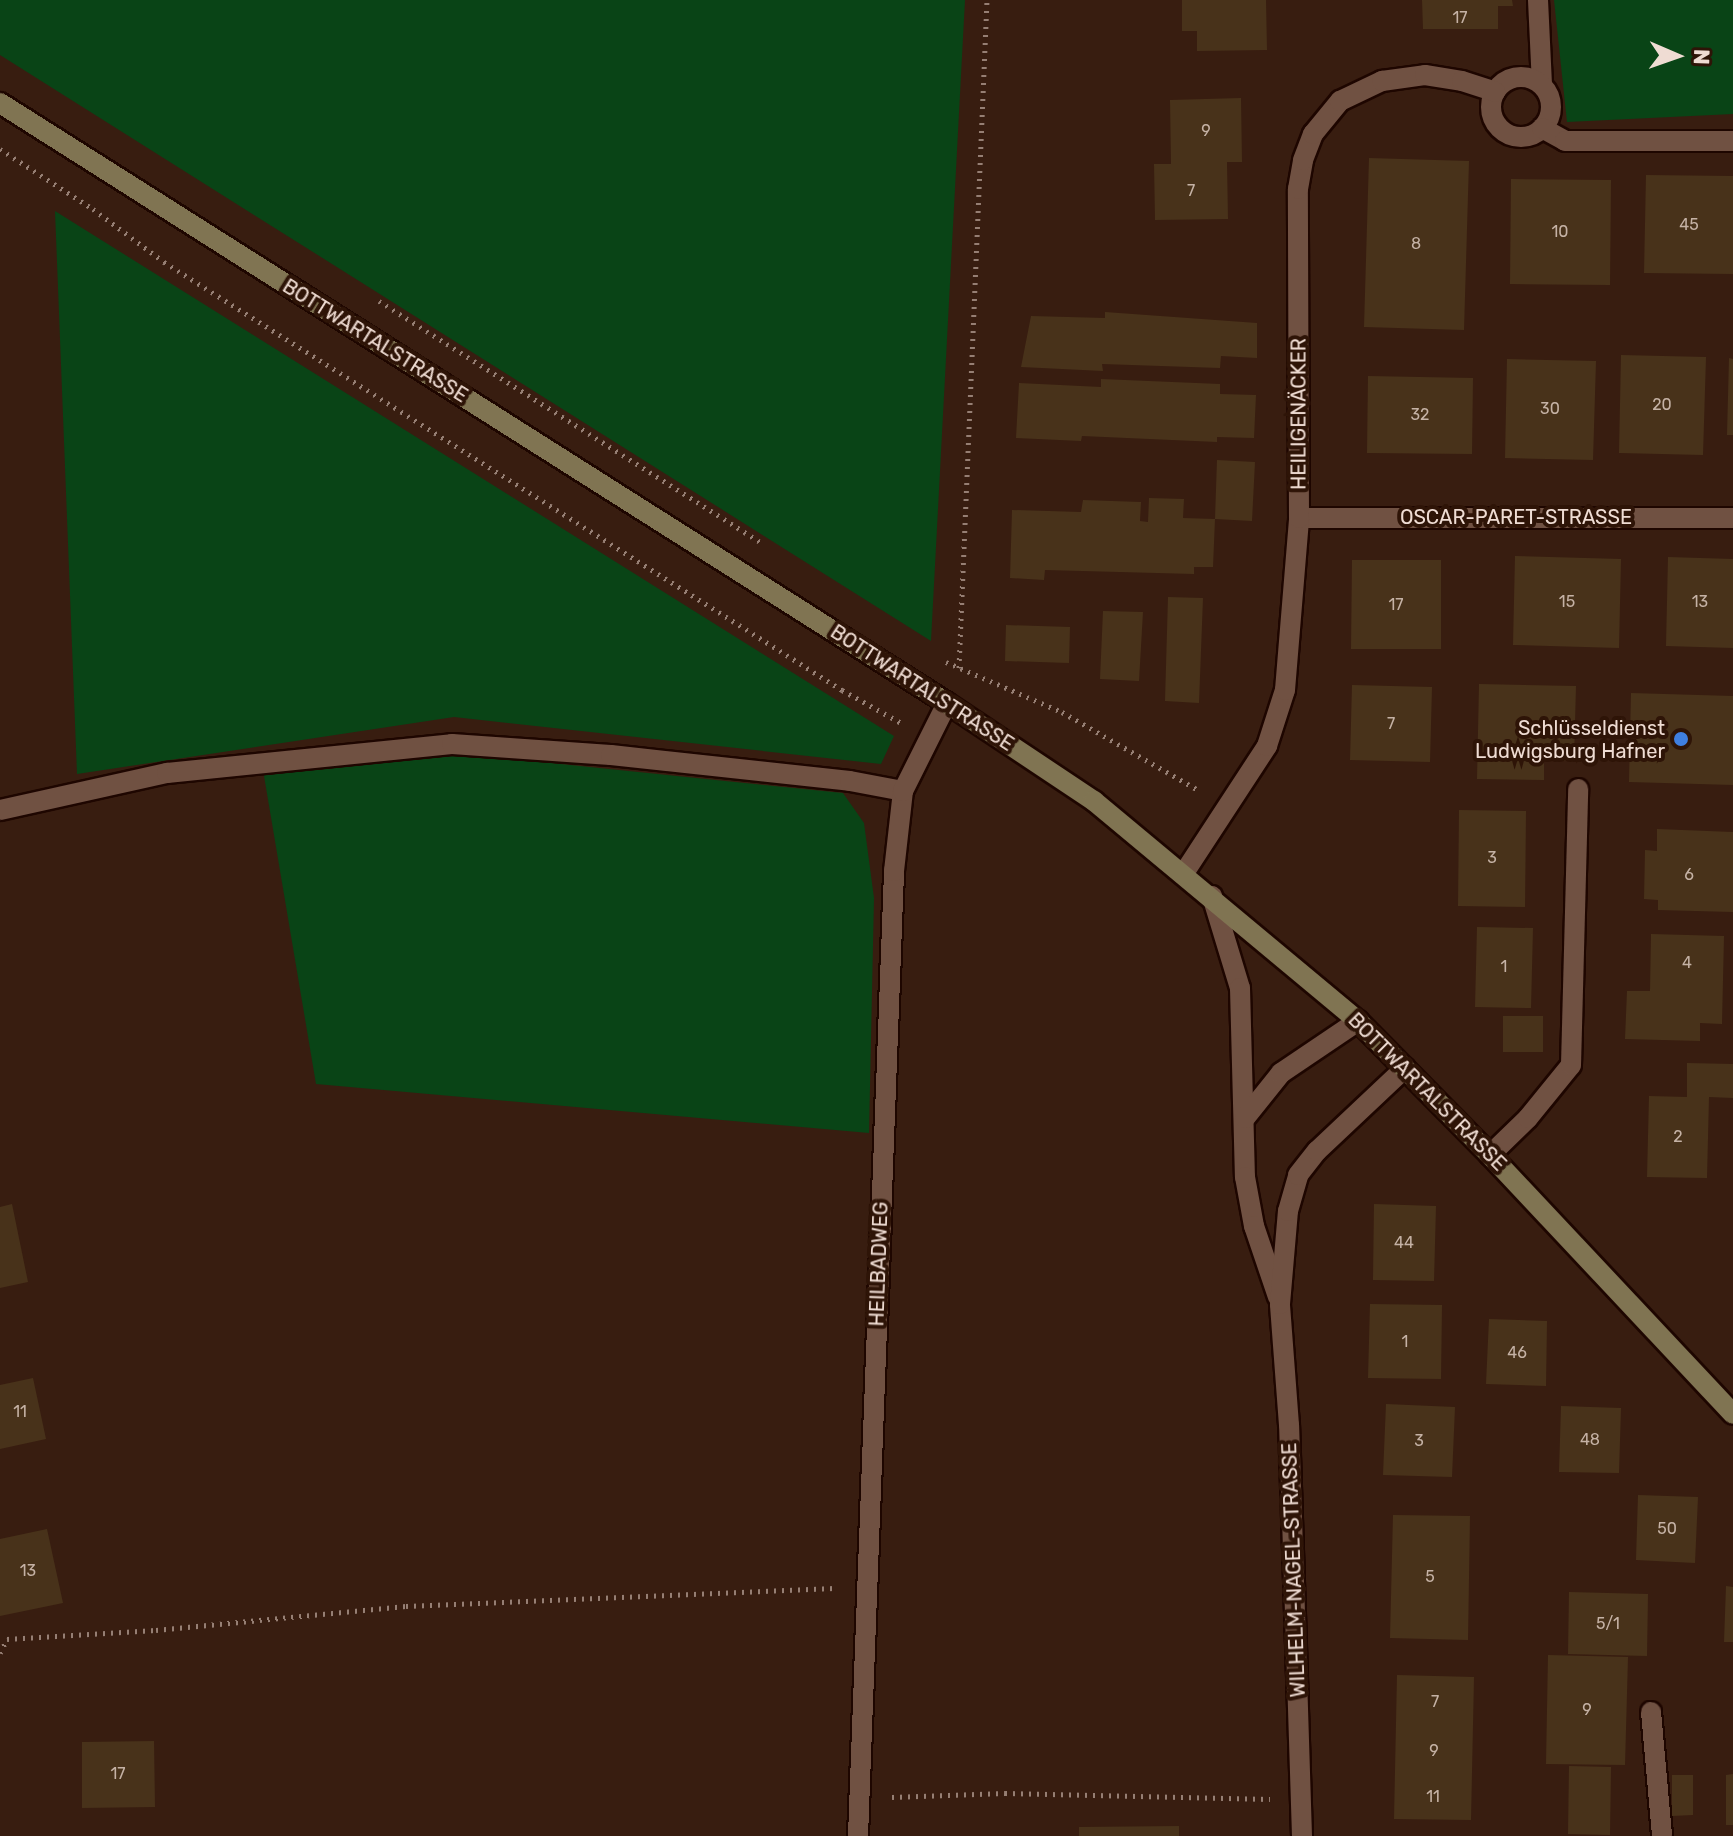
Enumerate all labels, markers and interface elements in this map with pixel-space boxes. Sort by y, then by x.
house number: 17 [1452,8,1468,28]
north arrow [1637,16,1717,96]
text: N [1688,48,1715,65]
house number: 9 [1201,121,1211,141]
house number: 7 [1187,181,1195,201]
house number: 45 [1679,215,1699,235]
house number: 10 [1551,222,1569,242]
house number: 8 [1411,234,1421,254]
street label: BOTTWARTALSTRASSE [278,274,472,408]
street label: HEILIGENÄCKER [1287,338,1311,490]
house number: 20 [1652,395,1672,415]
house number: 30 [1540,399,1560,419]
house number: 32 [1410,405,1430,425]
street label: OSCAR-PARET-STRASSE [1400,505,1632,529]
house number: 15 [1559,592,1575,612]
house number: 13 [1692,592,1708,612]
house number: 17 [1388,595,1404,615]
street label: BOTTWARTALSTRASSE [826,620,1018,756]
house number: 7 [1387,714,1395,734]
place label: Schlüsseldienst Ludwigsburg Hafner [1475,716,1665,763]
marker: Schlüsseldienst Ludwigsburg Hafner [1672,730,1690,748]
house number: 3 [1487,848,1497,868]
house number: 6 [1684,865,1694,885]
house number: 4 [1682,953,1692,973]
house number: 1 [1501,957,1507,977]
street label: BOTTWARTALSTRASSE [1343,1008,1511,1176]
house number: 2 [1673,1127,1683,1147]
street label: HEILBADWEG [865,1201,893,1327]
house number: 44 [1394,1233,1414,1253]
house number: 1 [1402,1332,1408,1352]
house number: 46 [1507,1343,1527,1363]
house number: 11 [13,1402,27,1422]
house number: 48 [1580,1430,1600,1450]
house number: 3 [1414,1431,1424,1451]
street label: WILHELM-NAGEL-STRASSE [1278,1442,1310,1698]
house number: 50 [1657,1519,1677,1539]
house number: 13 [20,1561,36,1581]
house number: 5 [1425,1567,1435,1587]
house number: 5/1 [1596,1614,1620,1634]
house number: 7 [1431,1692,1439,1712]
house number: 9 [1582,1700,1592,1720]
house number: 9 [1429,1741,1439,1761]
house number: 17 [110,1764,126,1784]
house number: 11 [1426,1787,1440,1807]

